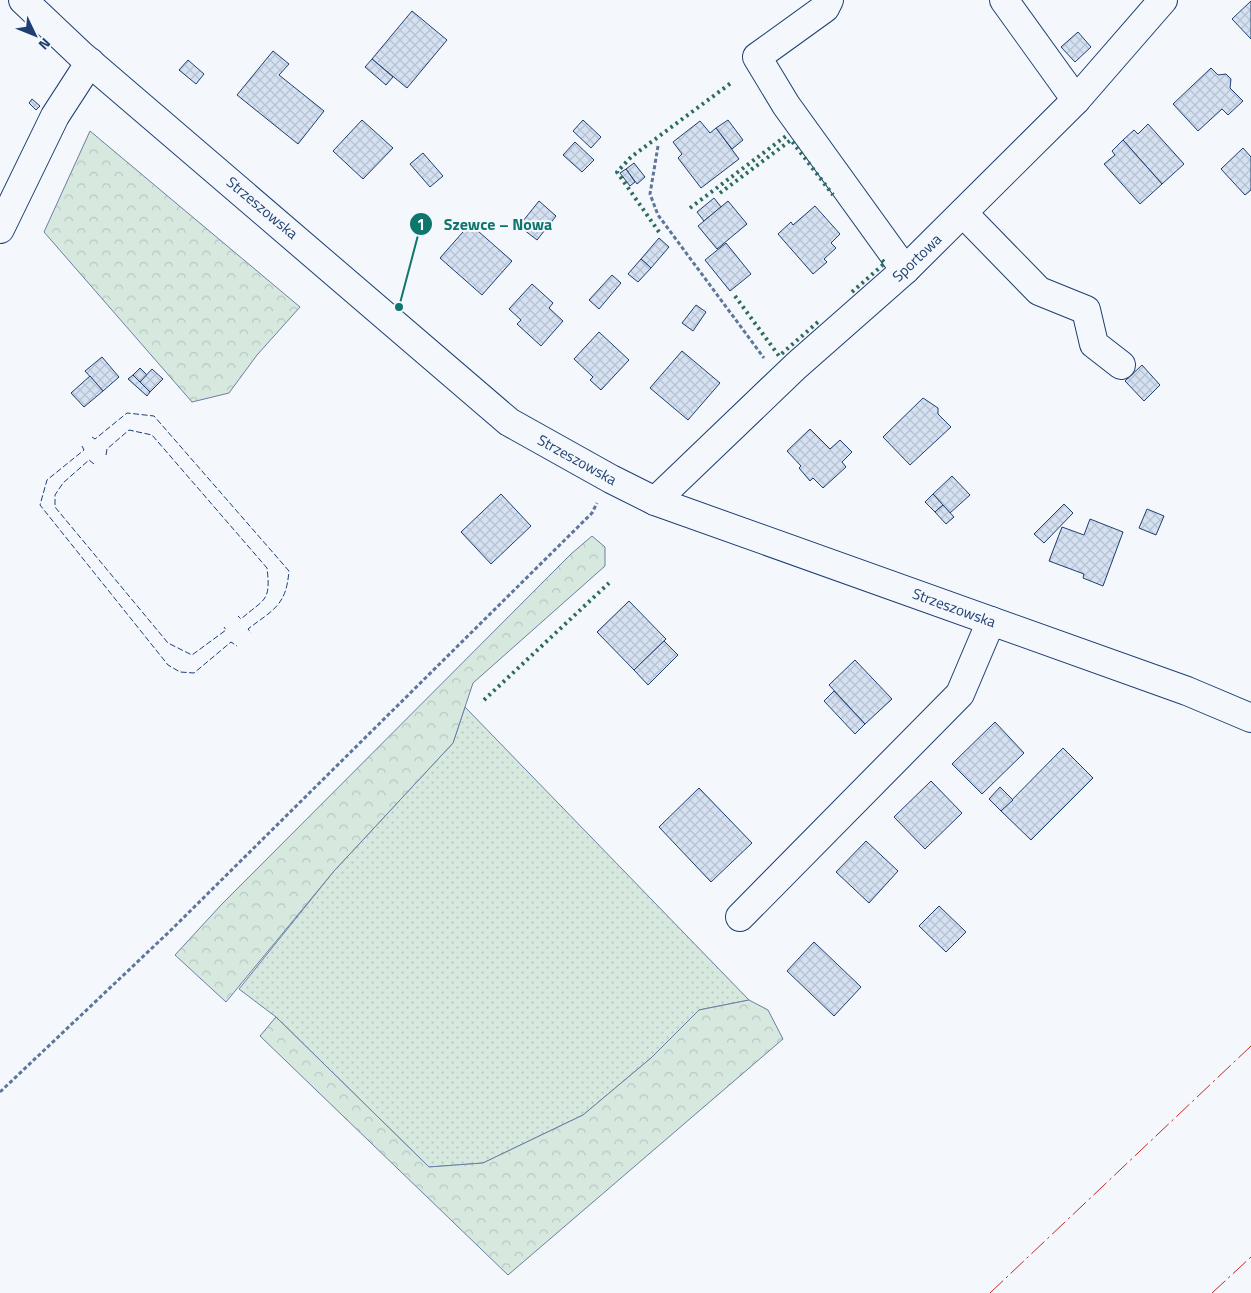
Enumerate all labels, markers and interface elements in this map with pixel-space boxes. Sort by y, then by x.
north arrow [10,10,60,60]
text: N [34,33,56,55]
street label: Strzeszowska [221,171,304,245]
callout: Szewce – Nowa [408,209,562,240]
text: Szewce – Nowa [444,212,552,236]
text: 1 [417,213,425,236]
street label: Sportowa [887,228,947,287]
street label: Strzeszowska [533,428,621,491]
street label: Strzeszowska [909,582,1000,633]

